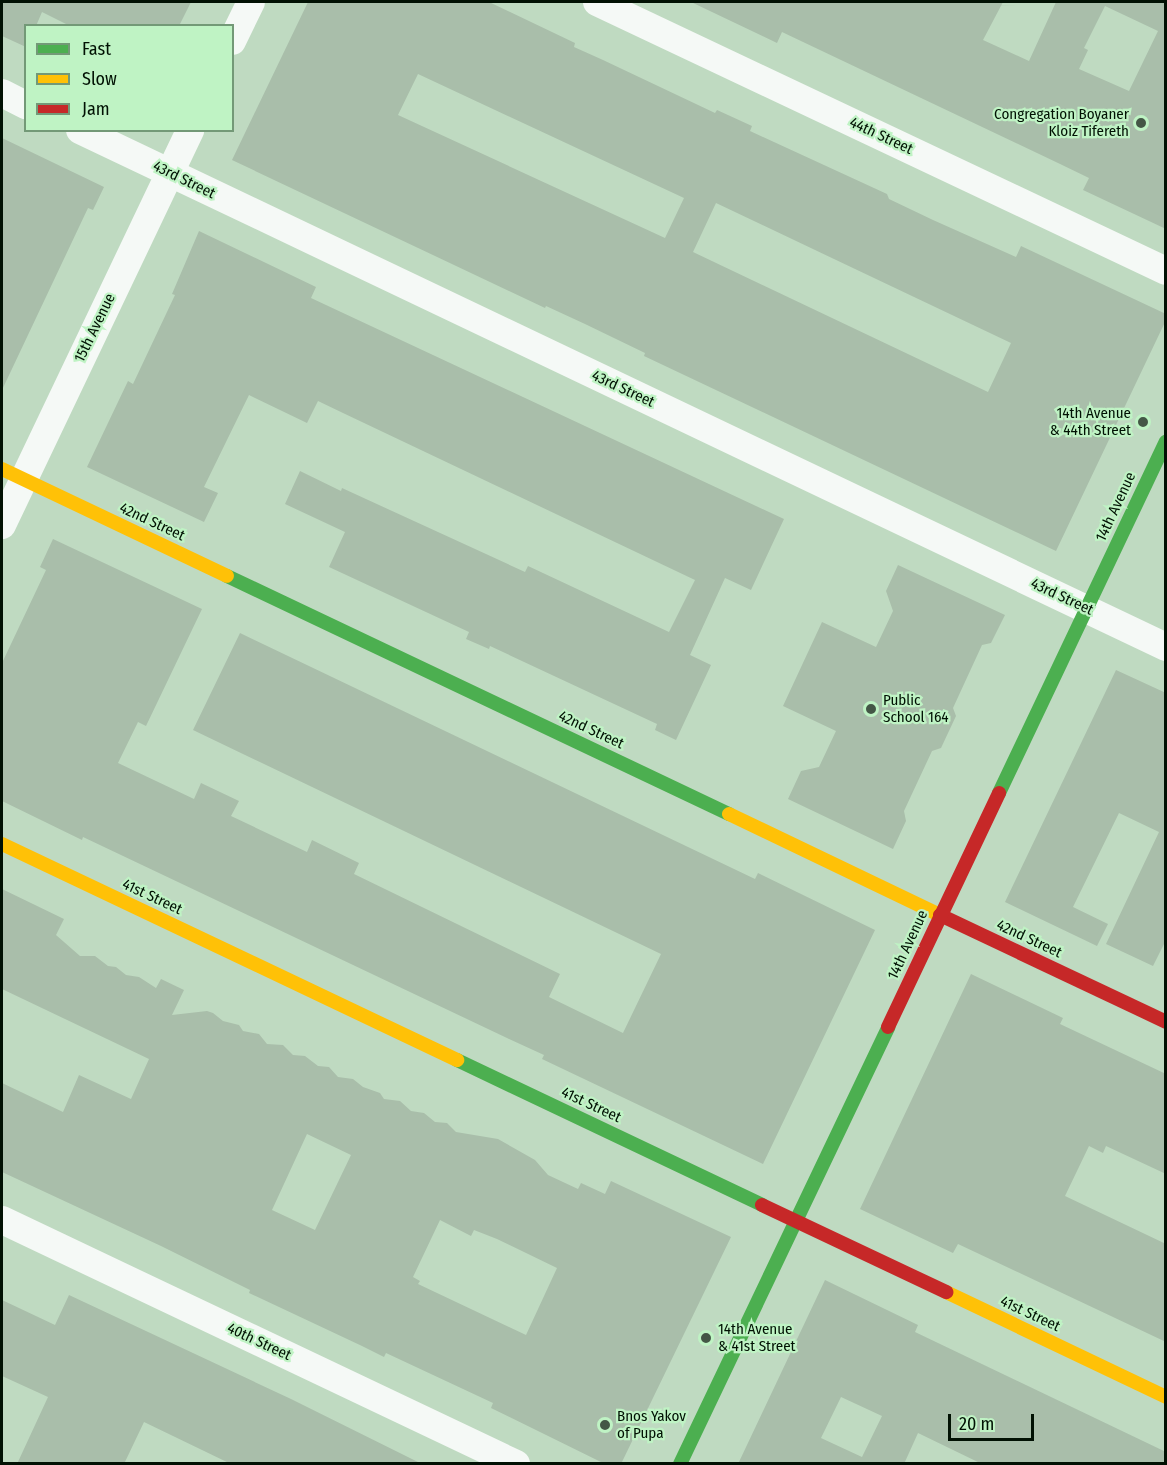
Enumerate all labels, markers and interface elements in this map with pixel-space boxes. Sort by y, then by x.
legend [24,24,234,132]
text: Fast [82,38,111,60]
text: Slow [82,68,117,90]
text: Jam [82,98,110,120]
place label: Congregation Boyaner Kloiz Tifereth [994,105,1129,140]
street label: 44th Street [846,114,916,158]
marker: Congregation Boyaner Kloiz Tifereth [1134,116,1148,130]
street label: 43rd Street [150,157,218,203]
street label: 15th Avenue [71,291,119,365]
street label: 43rd Street [589,367,657,411]
place label: 14th Avenue & 44th Street [1050,404,1131,439]
marker: 14th Avenue & 44th Street [1136,415,1150,429]
street label: 14th Avenue [1092,469,1140,545]
street label: 42nd Street [116,499,188,545]
street label: 43rd Street [1028,575,1096,619]
place label: Public School 164 [883,691,949,726]
marker: Public School 164 [864,702,878,716]
street label: 42nd Street [555,707,627,753]
street label: 41st Street [119,875,185,919]
street label: 14th Avenue [884,907,932,983]
street label: 42nd Street [993,916,1065,962]
street label: 41st Street [558,1083,624,1127]
street label: 41st Street [997,1292,1063,1336]
street label: 40th Street [224,1319,294,1365]
place label: 14th Avenue & 41st Street [718,1320,796,1355]
marker: 14th Avenue & 41st Street [699,1331,713,1345]
scale bar [951,1402,1036,1440]
place label: Bnos Yakov of Pupa [617,1407,686,1442]
text: 20 m [959,1413,994,1435]
marker: Bnos Yakov of Pupa [598,1418,612,1432]

